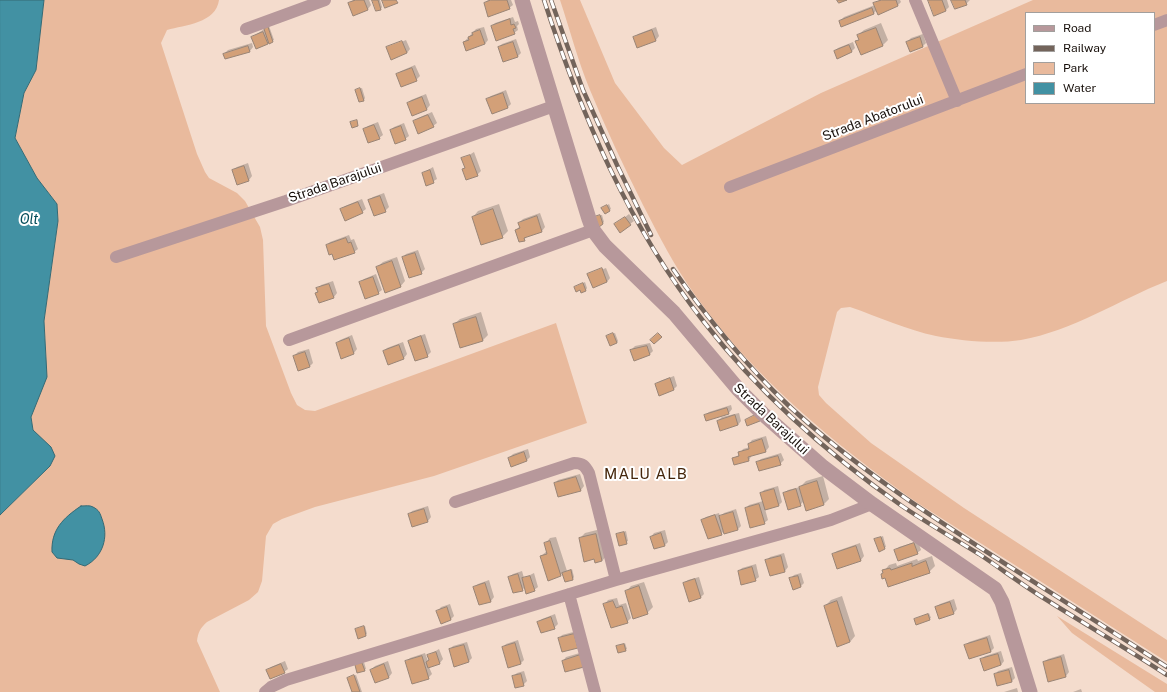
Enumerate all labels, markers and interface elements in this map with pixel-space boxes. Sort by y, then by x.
legend [1025,12,1155,104]
text: Road [1063,21,1091,35]
text: Railway [1063,41,1106,55]
text: Park [1063,61,1089,75]
text: Water [1063,81,1096,95]
street label: Strada Abatorului [820,92,926,144]
street label: Strada Barajului [287,160,383,206]
water label: Olt [20,212,38,228]
street label: Strada Barajului [730,380,812,458]
district label: MALU ALB [604,465,688,483]

